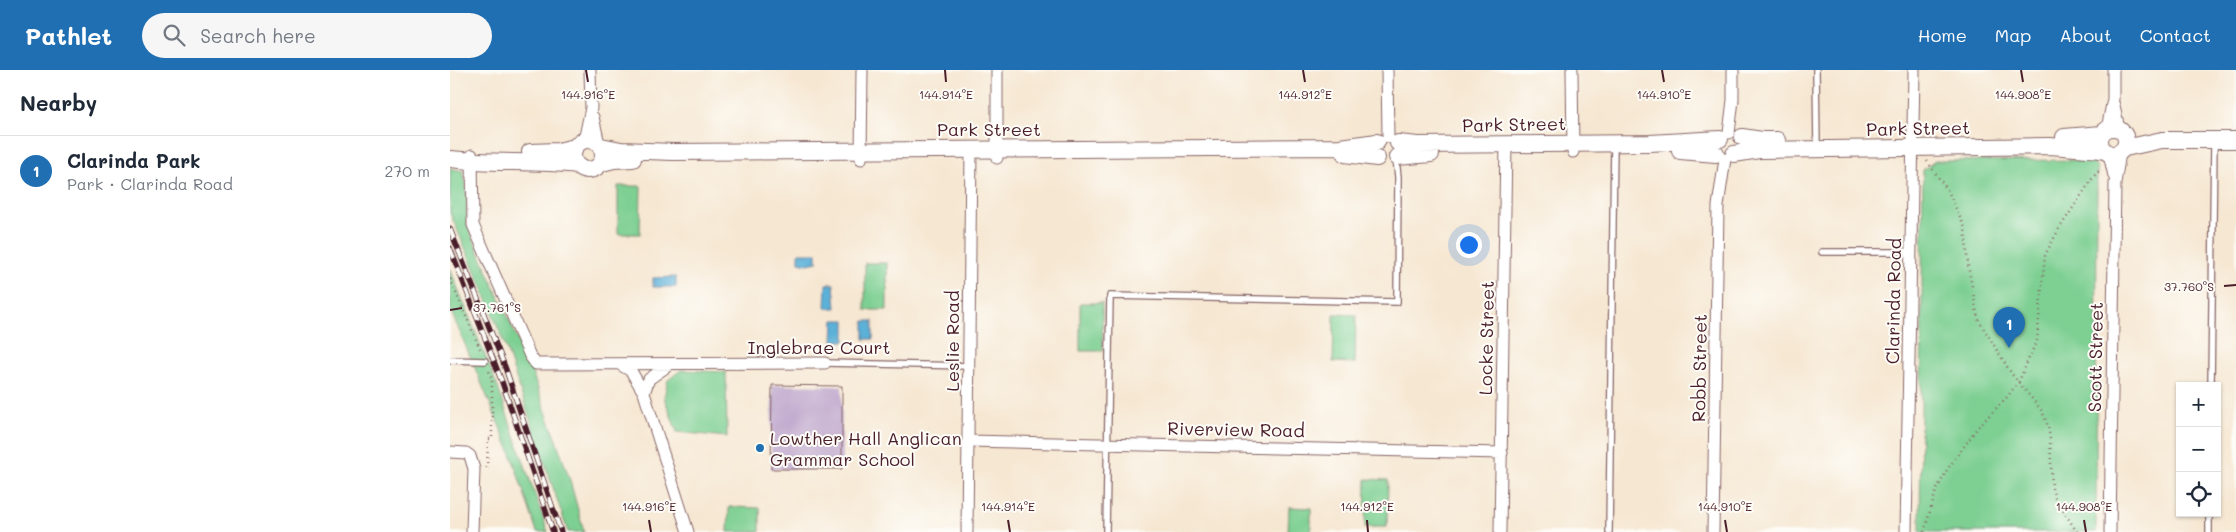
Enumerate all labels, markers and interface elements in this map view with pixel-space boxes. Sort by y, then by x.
search box [142,13,492,58]
text: Pathlet [25,20,112,51]
icon: search [160,21,188,49]
text: Search here [200,23,316,48]
text: Home [1918,23,1967,47]
text: Map [1995,23,2031,47]
text: About [2059,23,2112,47]
text: Contact [2140,23,2211,47]
text: 144.916°E [561,86,615,102]
text: 144.914°E [919,86,973,102]
text: 144.912°E [1278,86,1332,102]
text: 144.910°E [1637,86,1691,102]
text: 144.908°E [1995,86,2051,102]
text: Nearby [20,89,97,116]
street label: Park Street [1462,111,1566,137]
street label: Park Street [1866,115,1970,141]
street label: Park Street [937,117,1041,141]
text: Clarinda Park [67,148,200,173]
text: 1 [32,160,40,181]
text: 270 m [384,160,430,181]
text: Park · Clarinda Road [67,173,233,194]
your location [1456,232,1482,258]
street label: Clarinda Road [1880,238,1906,364]
text: 37.760°S [2164,278,2214,294]
street label: Locke Street [1473,281,1499,395]
street label: Leslie Road [940,290,964,392]
text: 37.761°S [473,299,521,315]
street label: Scott Street [2082,302,2108,412]
pin: 1 [1993,307,2025,348]
street label: Robb Street [1686,314,1712,422]
street label: Inglebrae Court [748,335,890,359]
map controls [2176,382,2221,517]
button: + [2176,382,2221,427]
street label: Riverview Road [1167,416,1305,442]
place label: Lowther Hall Anglican Grammar School [770,426,962,471]
button: − [2176,427,2221,472]
marker: Lowther Hall Anglican Grammar School [754,442,766,454]
button: locate [2176,472,2221,517]
text: 144.916°E [622,498,676,514]
text: 144.914°E [981,498,1035,514]
text: 144.912°E [1340,498,1394,514]
text: 144.910°E [1698,498,1752,514]
text: 144.908°E [2056,498,2112,514]

